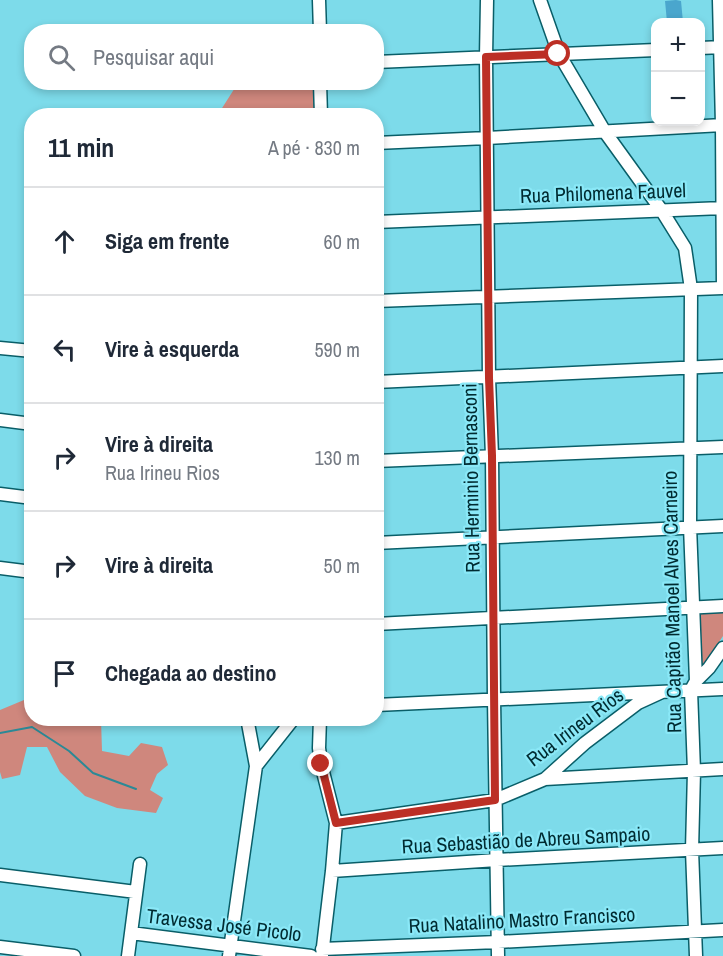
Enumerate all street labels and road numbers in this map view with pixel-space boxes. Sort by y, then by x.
street label: Rua Philomena Fauvel [520,176,686,209]
street label: Rua Herminio Bernasconi [455,383,486,573]
street label: Rua Capitão Manoel Alves Carneiro [656,471,687,733]
street label: Rua Irineu Rios [521,681,629,772]
street label: Rua Sebastião de Abreu Sampaio [401,820,651,859]
street label: Rua Natalino Mastro Francisco [408,900,636,939]
street label: Travessa José Picolo [145,902,303,947]

